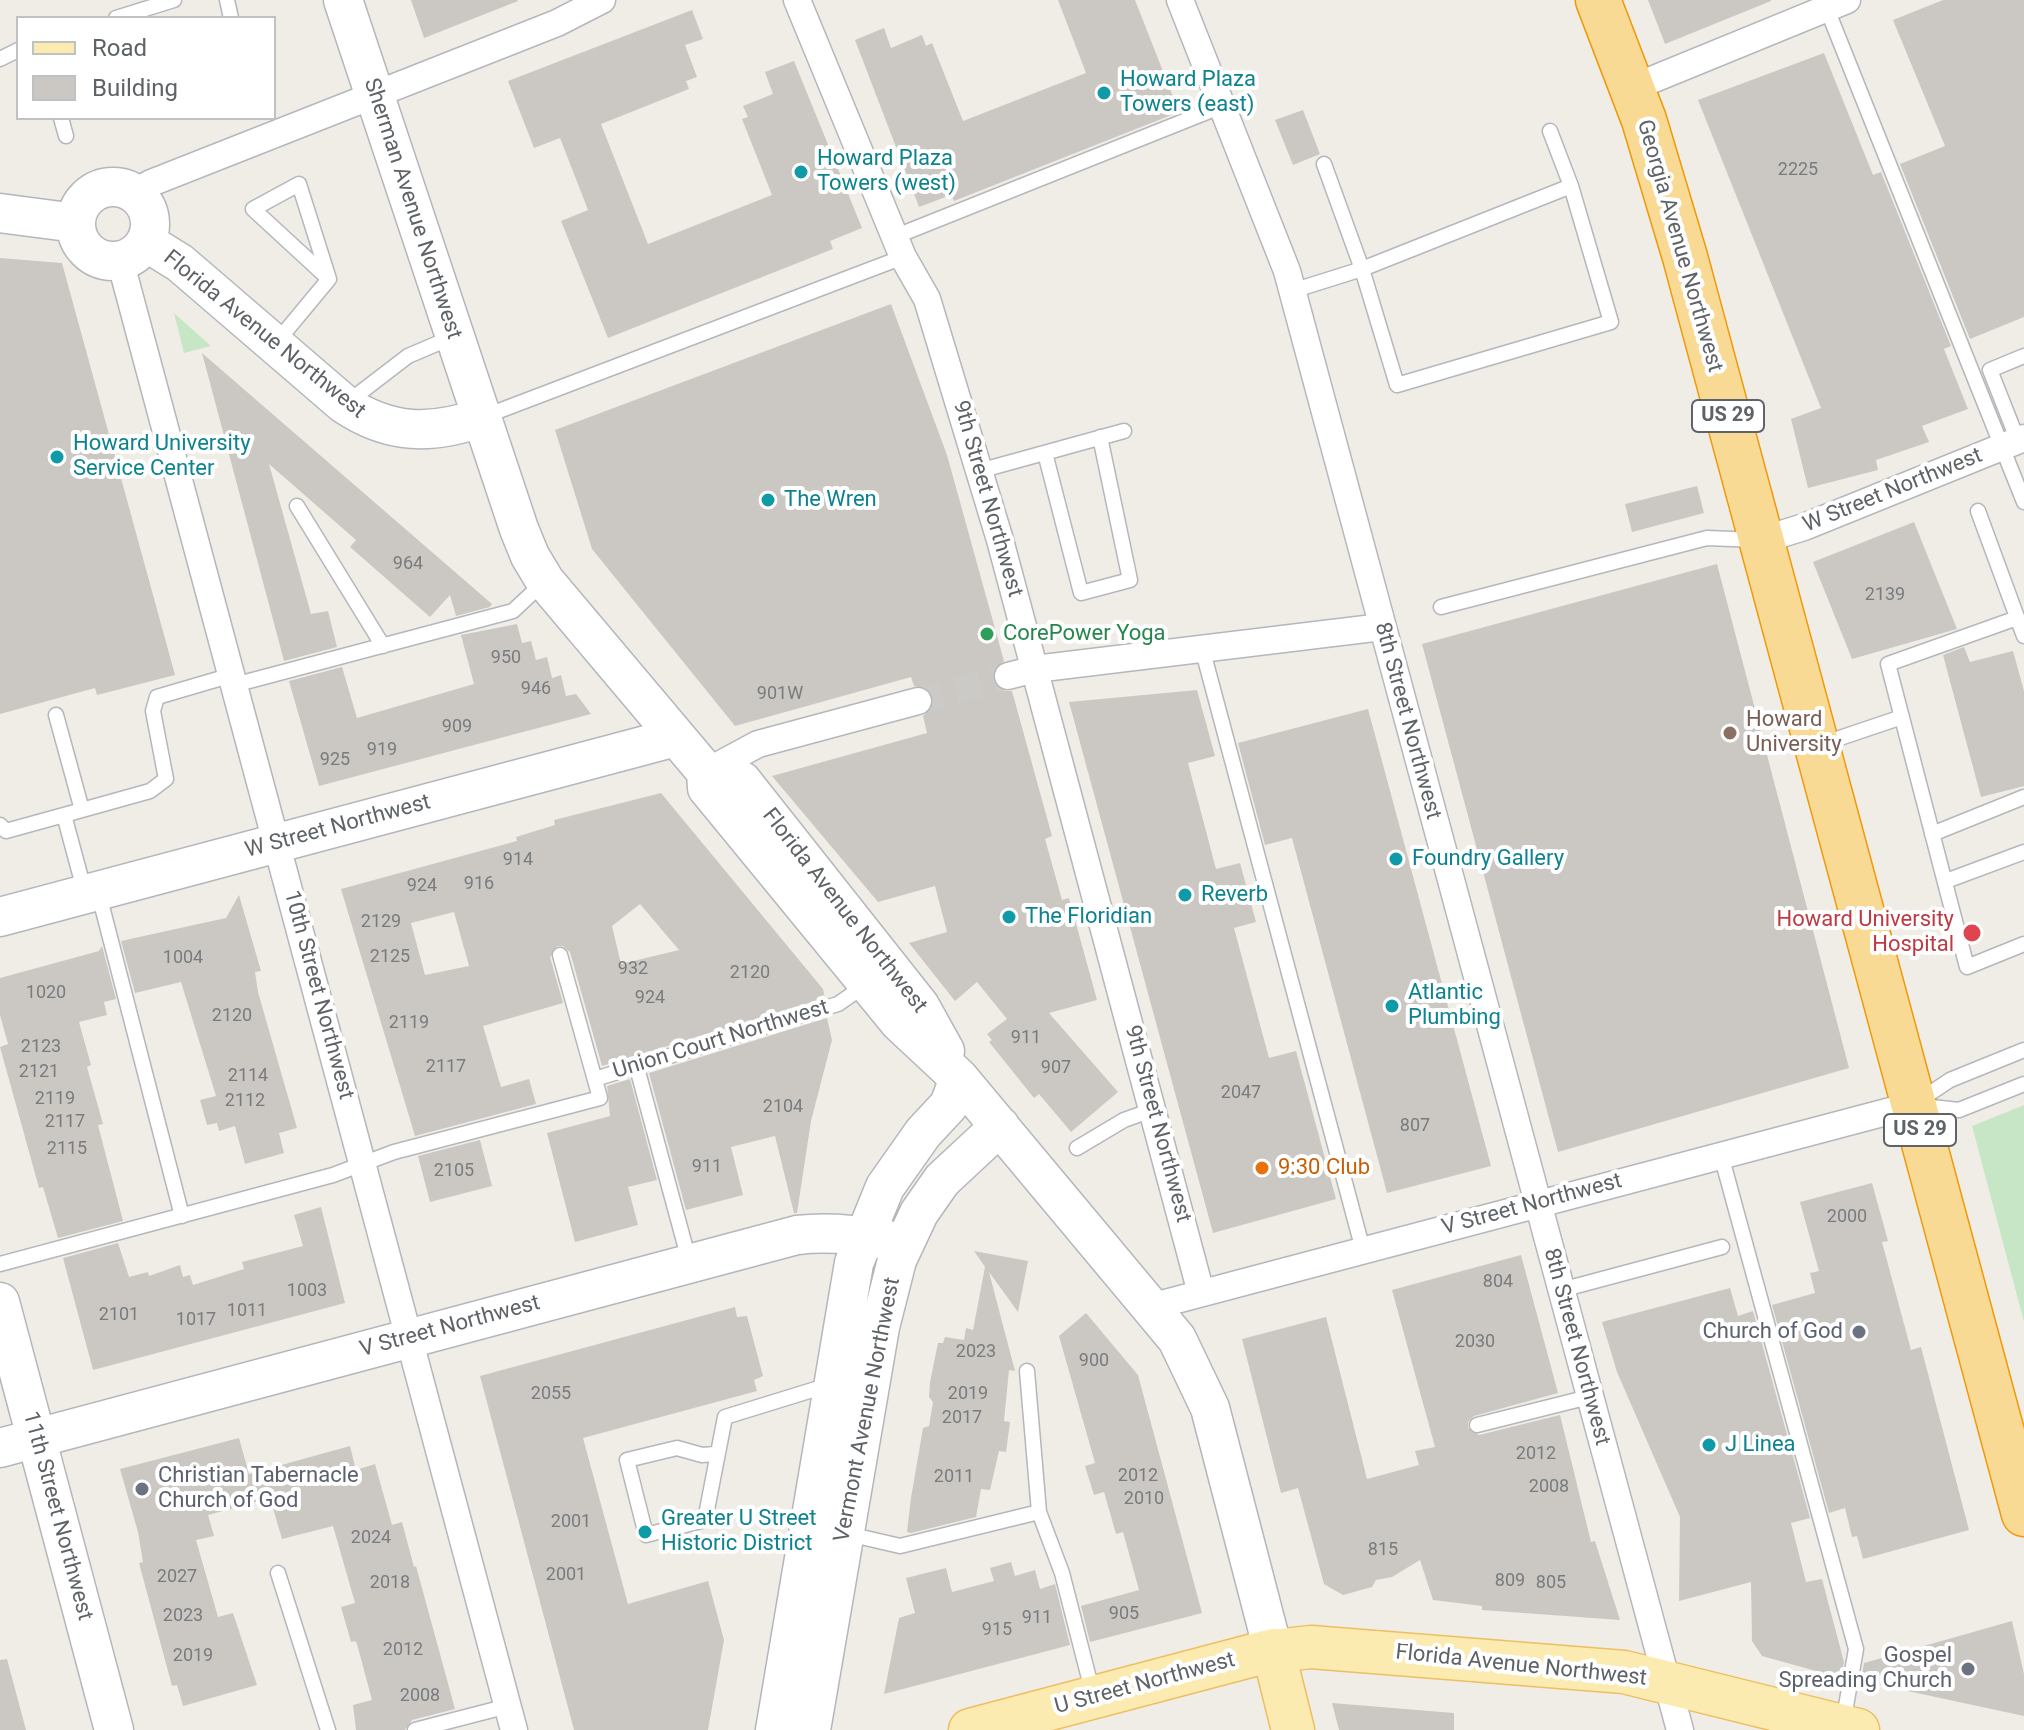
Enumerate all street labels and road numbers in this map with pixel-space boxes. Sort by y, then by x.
street label: Sherman Avenue Northwest [357,75,467,343]
street label: Georgia Avenue Northwest [1630,117,1728,375]
street label: Florida Avenue Northwest [158,245,370,425]
street label: 9th Street Northwest [946,398,1028,600]
road number: US 29 [1692,400,1764,432]
street label: W Street Northwest [1800,443,1986,539]
street label: 8th Street Northwest [1368,620,1446,822]
street label: W Street Northwest [242,790,434,864]
street label: Florida Avenue Northwest [756,803,932,1019]
street label: 10th Street Northwest [277,888,359,1102]
street label: Union Court Northwest [610,995,832,1085]
street label: 9th Street Northwest [1118,1023,1196,1225]
road number: US 29 [1884,1114,1956,1146]
street label: V Street Northwest [1439,1168,1625,1242]
street label: 8th Street Northwest [1537,1246,1615,1448]
street label: Vermont Avenue Northwest [829,1275,907,1545]
street label: V Street Northwest [357,1290,543,1364]
street label: 11th Street Northwest [16,1409,98,1623]
street label: Florida Avenue Northwest [1394,1640,1648,1692]
street label: U Street Northwest [1052,1647,1238,1721]

